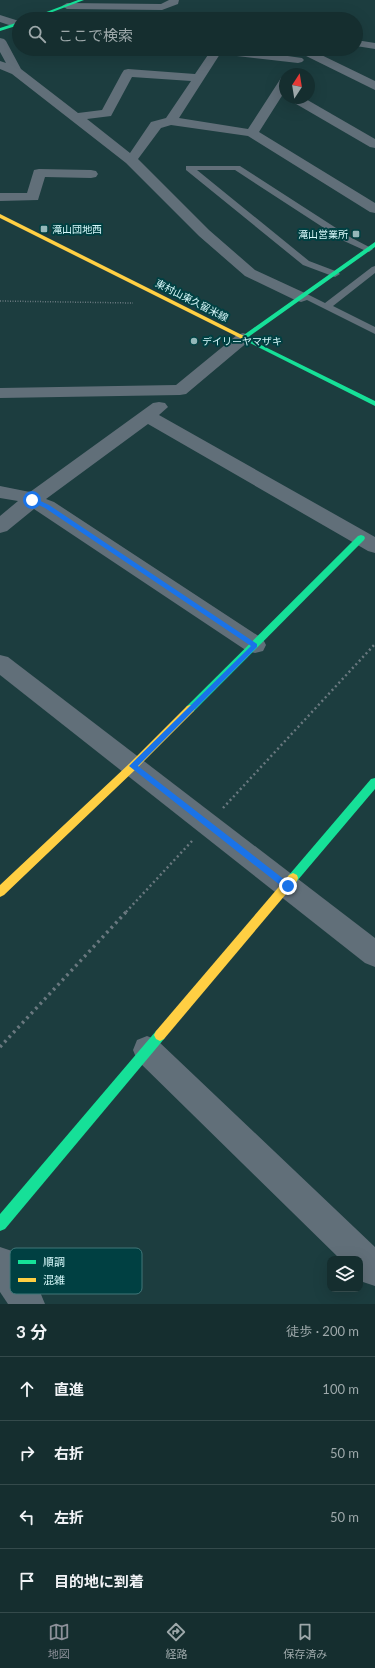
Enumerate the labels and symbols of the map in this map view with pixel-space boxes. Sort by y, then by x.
north arrow [279,68,315,104]
place label: 滝山団地西 [52,223,102,235]
marker: 滝山団地西 [39,224,49,234]
place label: 滝山営業所 [298,228,348,240]
marker: 滝山営業所 [351,229,361,239]
street label: 東村山東久留米線 [154,276,230,324]
place label: デイリーヤマザキ [202,335,282,347]
marker: デイリーヤマザキ [189,336,199,346]
route start [23,491,41,509]
route end [279,877,297,895]
legend [10,1248,142,1294]
text: 順調 [43,1255,65,1268]
text: 混雑 [43,1273,65,1286]

